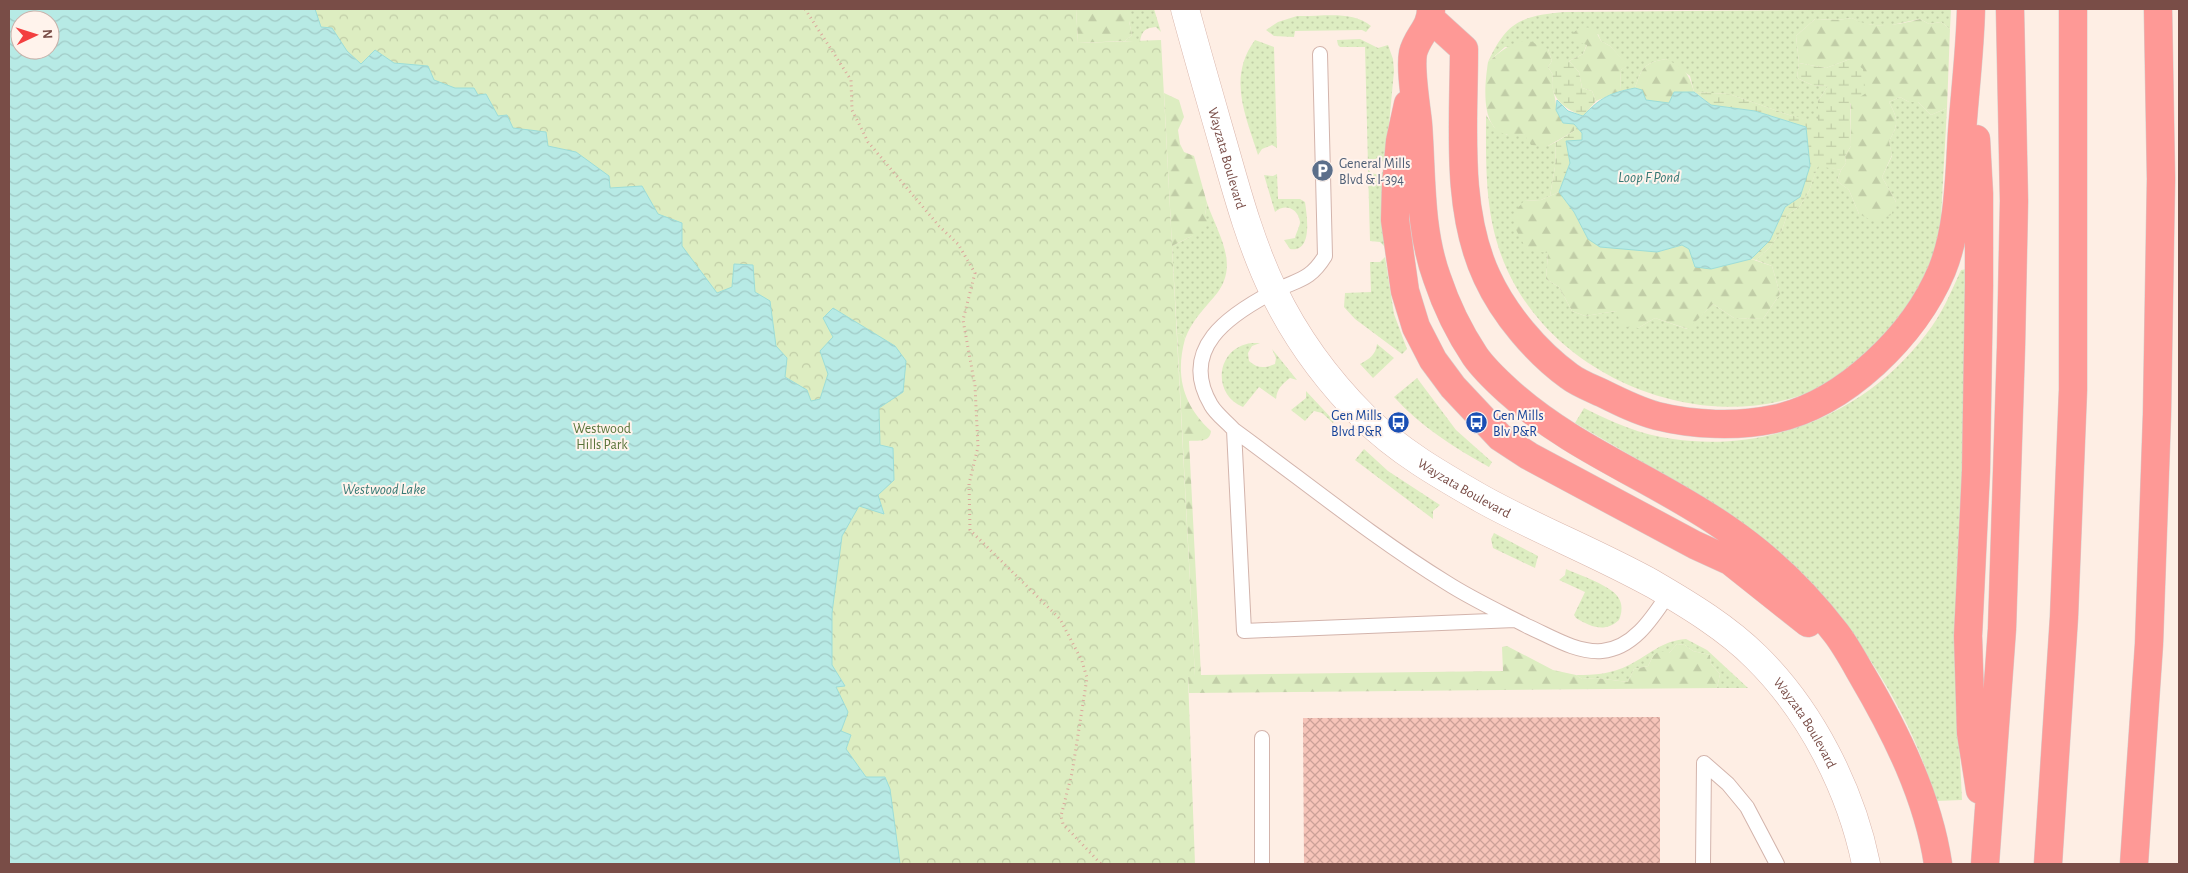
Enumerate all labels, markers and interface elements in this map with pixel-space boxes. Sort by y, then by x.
north arrow [10,10,60,60]
text: N [40,29,54,40]
street label: Wayzata Boulevard [1205,106,1248,211]
place label: General Mills Blvd & I-394 [1339,157,1410,187]
parking icon: General Mills Blvd & I-394 [1311,159,1335,183]
water label: Loop F Pond [1618,170,1680,185]
place label: Gen Mills Blvd P&R [1331,409,1382,439]
place label: Gen Mills Blv P&R [1493,409,1544,439]
bus stop icon: Gen Mills Blvd P&R [1386,411,1410,435]
bus stop icon: Gen Mills Blv P&R [1465,411,1489,435]
park label: Westwood Hills Park [573,422,631,452]
street label: Wayzata Boulevard [1415,456,1513,521]
water label: Westwood Lake [342,482,426,497]
street label: Wayzata Boulevard [1770,675,1838,771]

